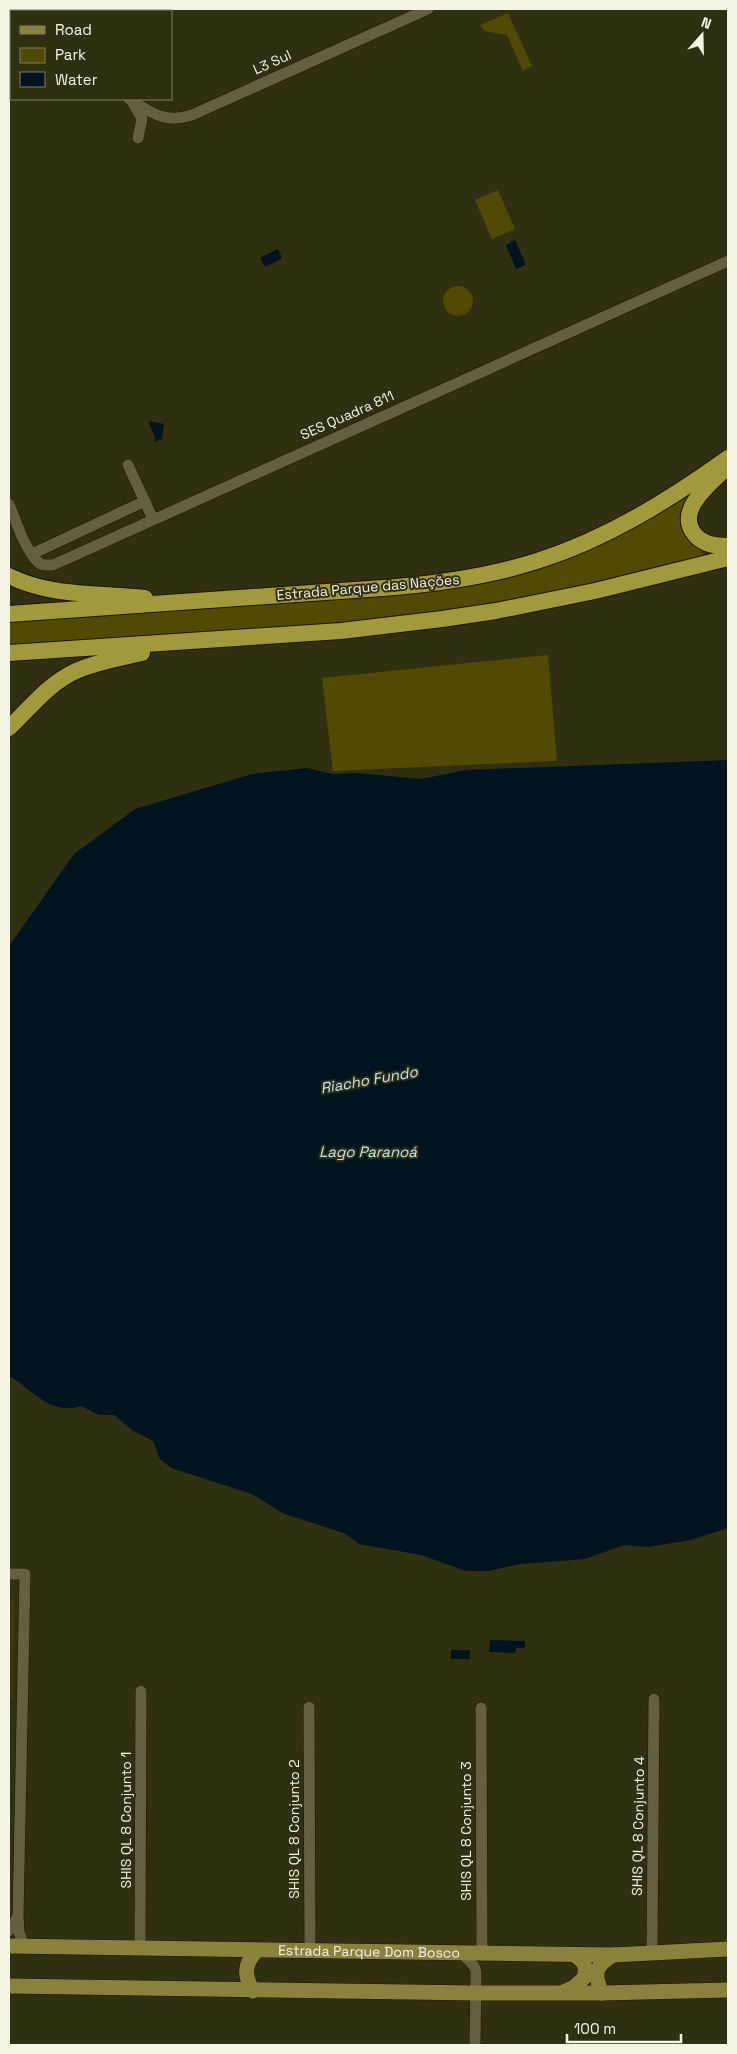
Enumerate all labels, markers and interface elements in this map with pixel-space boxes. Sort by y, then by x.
legend [10,10,172,100]
north arrow [677,10,727,60]
text: N [699,13,714,33]
text: Road [55,20,92,39]
text: Park [55,45,86,64]
street label: L3 Sul [250,46,294,78]
text: Water [55,70,98,89]
street label: SES Quadra 811 [297,386,397,444]
street label: Estrada Parque das Nações [276,570,460,604]
water label: Riacho Fundo [319,1061,420,1097]
water label: Lago Paranoá [319,1142,417,1161]
street label: SHIS QL 8 Conjunto 1 [117,1752,135,1888]
street label: SHIS QL 8 Conjunto 4 [628,1756,648,1896]
street label: SHIS QL 8 Conjunto 2 [285,1759,303,1899]
street label: SHIS QL 8 Conjunto 3 [457,1761,475,1901]
street label: Estrada Parque Dom Bosco [278,1941,460,1962]
scale bar [567,2012,681,2044]
text: 100 m [574,2019,616,2038]

